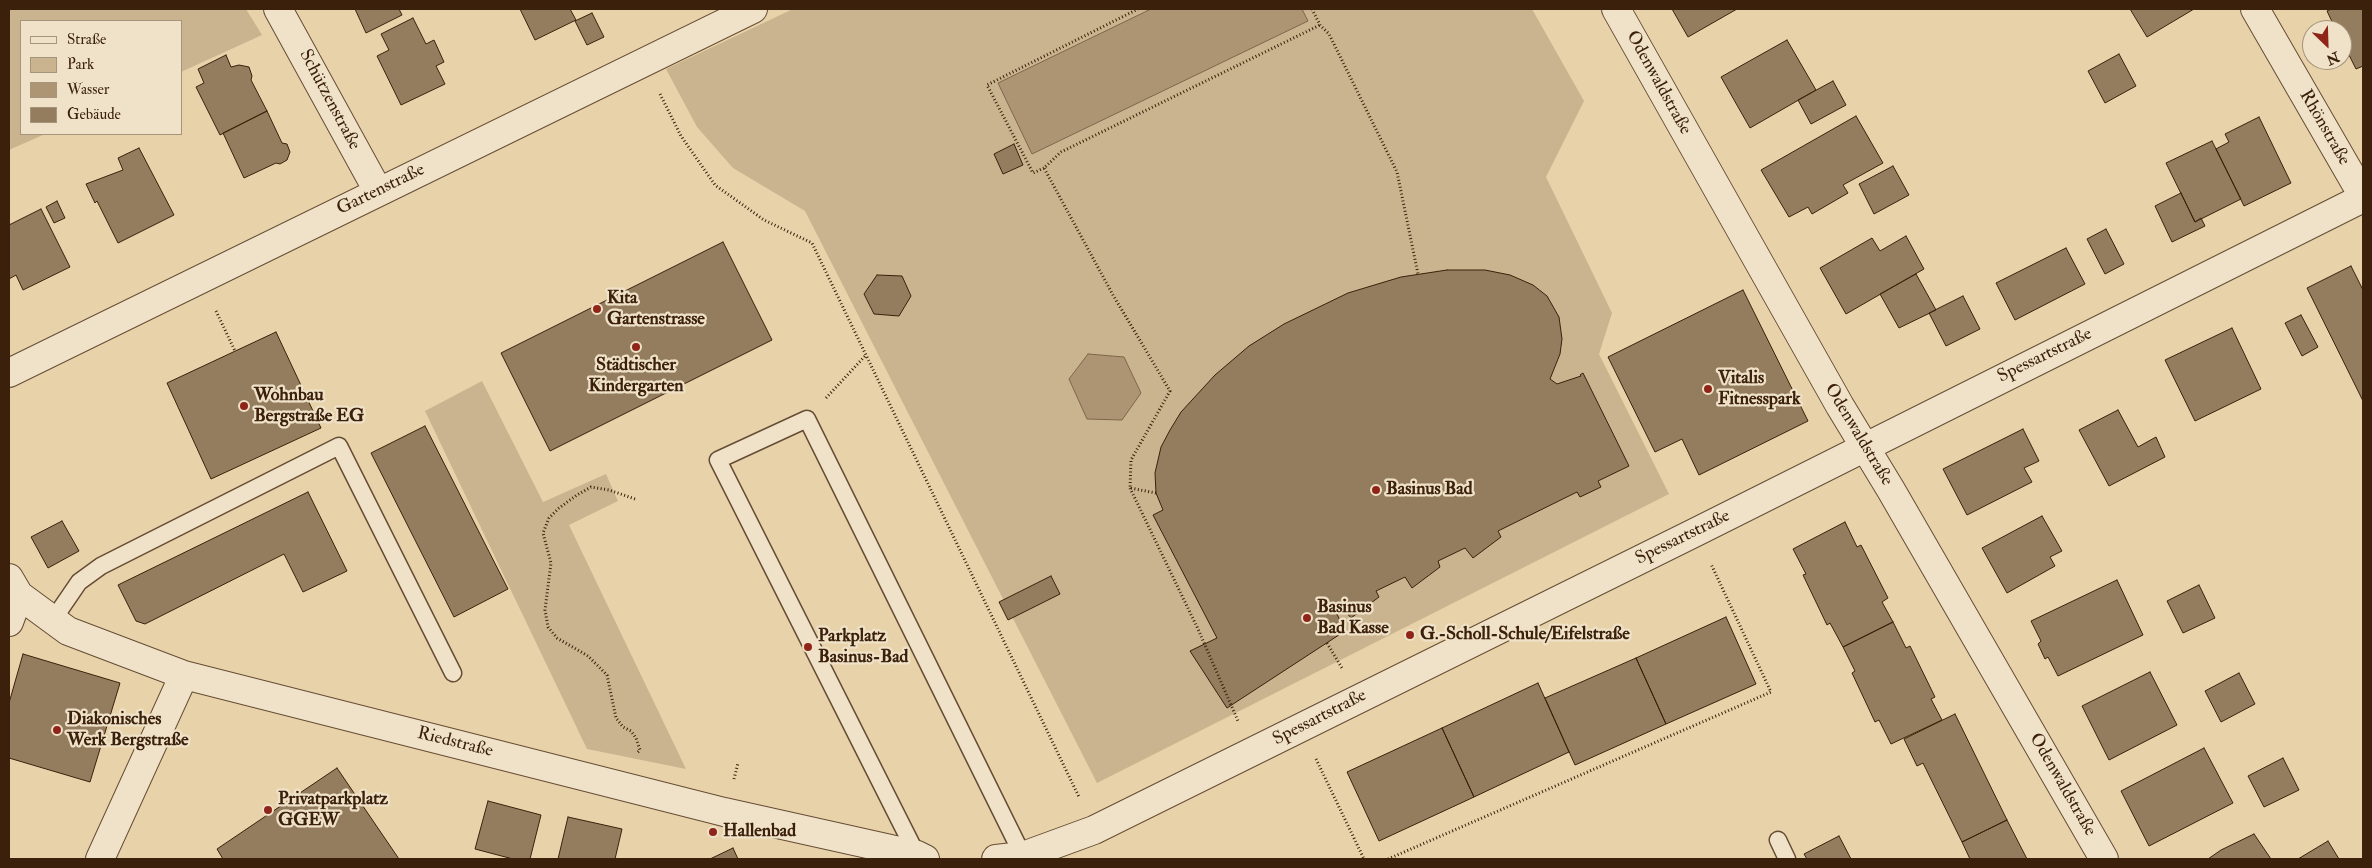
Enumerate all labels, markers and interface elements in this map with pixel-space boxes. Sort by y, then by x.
legend [20,20,182,135]
north arrow [2302,20,2352,70]
street label: Odenwaldstraße [1621,27,1695,139]
text: Straße [67,30,106,49]
street label: Schützenstraße [294,46,364,154]
text: N [2324,48,2342,69]
text: Park [67,55,94,74]
text: Wasser [67,80,109,99]
street label: Rhönstraße [2294,86,2354,170]
text: Gebäude [67,105,121,124]
street label: Gartenstraße [333,159,429,221]
place label: Kita Gartenstrasse [607,288,705,330]
marker: Kita Gartenstrasse [591,303,603,315]
street label: Spessartstraße [1994,324,2096,388]
marker: Städtischer Kindergarten [630,341,642,353]
place label: Städtischer Kindergarten [588,355,684,398]
place label: Vitalis Fitnesspark [1718,368,1801,410]
street label: Odenwaldstraße [1819,380,1897,490]
marker: Vitalis Fitnesspark [1702,383,1714,395]
place label: Wohnbau Bergstraße EG [254,385,364,428]
marker: Wohnbau Bergstraße EG [238,400,250,412]
place label: Basinus Bad [1386,479,1473,501]
marker: Basinus Bad [1370,484,1382,496]
street label: Spessartstraße [1632,506,1734,570]
place label: Basinus Bad Kasse [1317,597,1389,640]
marker: Basinus Bad Kasse [1301,612,1313,624]
place label: G.-Scholl-Schule/Eifelstraße [1420,624,1630,646]
place label: Parkplatz Basinus-Bad [818,626,908,669]
marker: G.-Scholl-Schule/Eifelstraße [1404,629,1416,641]
marker: Parkplatz Basinus-Bad [802,641,814,653]
street label: Spessartstraße [1270,685,1370,751]
place label: Diakonisches Werk Bergstraße [67,709,188,752]
street label: Riedstraße [415,723,495,763]
marker: Diakonisches Werk Bergstraße [51,724,63,736]
street label: Odenwaldstraße [2024,730,2100,840]
place label: Privatparkplatz GGEW [278,789,388,832]
marker: Privatparkplatz GGEW [262,804,274,816]
place label: Hallenbad [723,821,796,843]
marker: Hallenbad [707,826,719,838]

